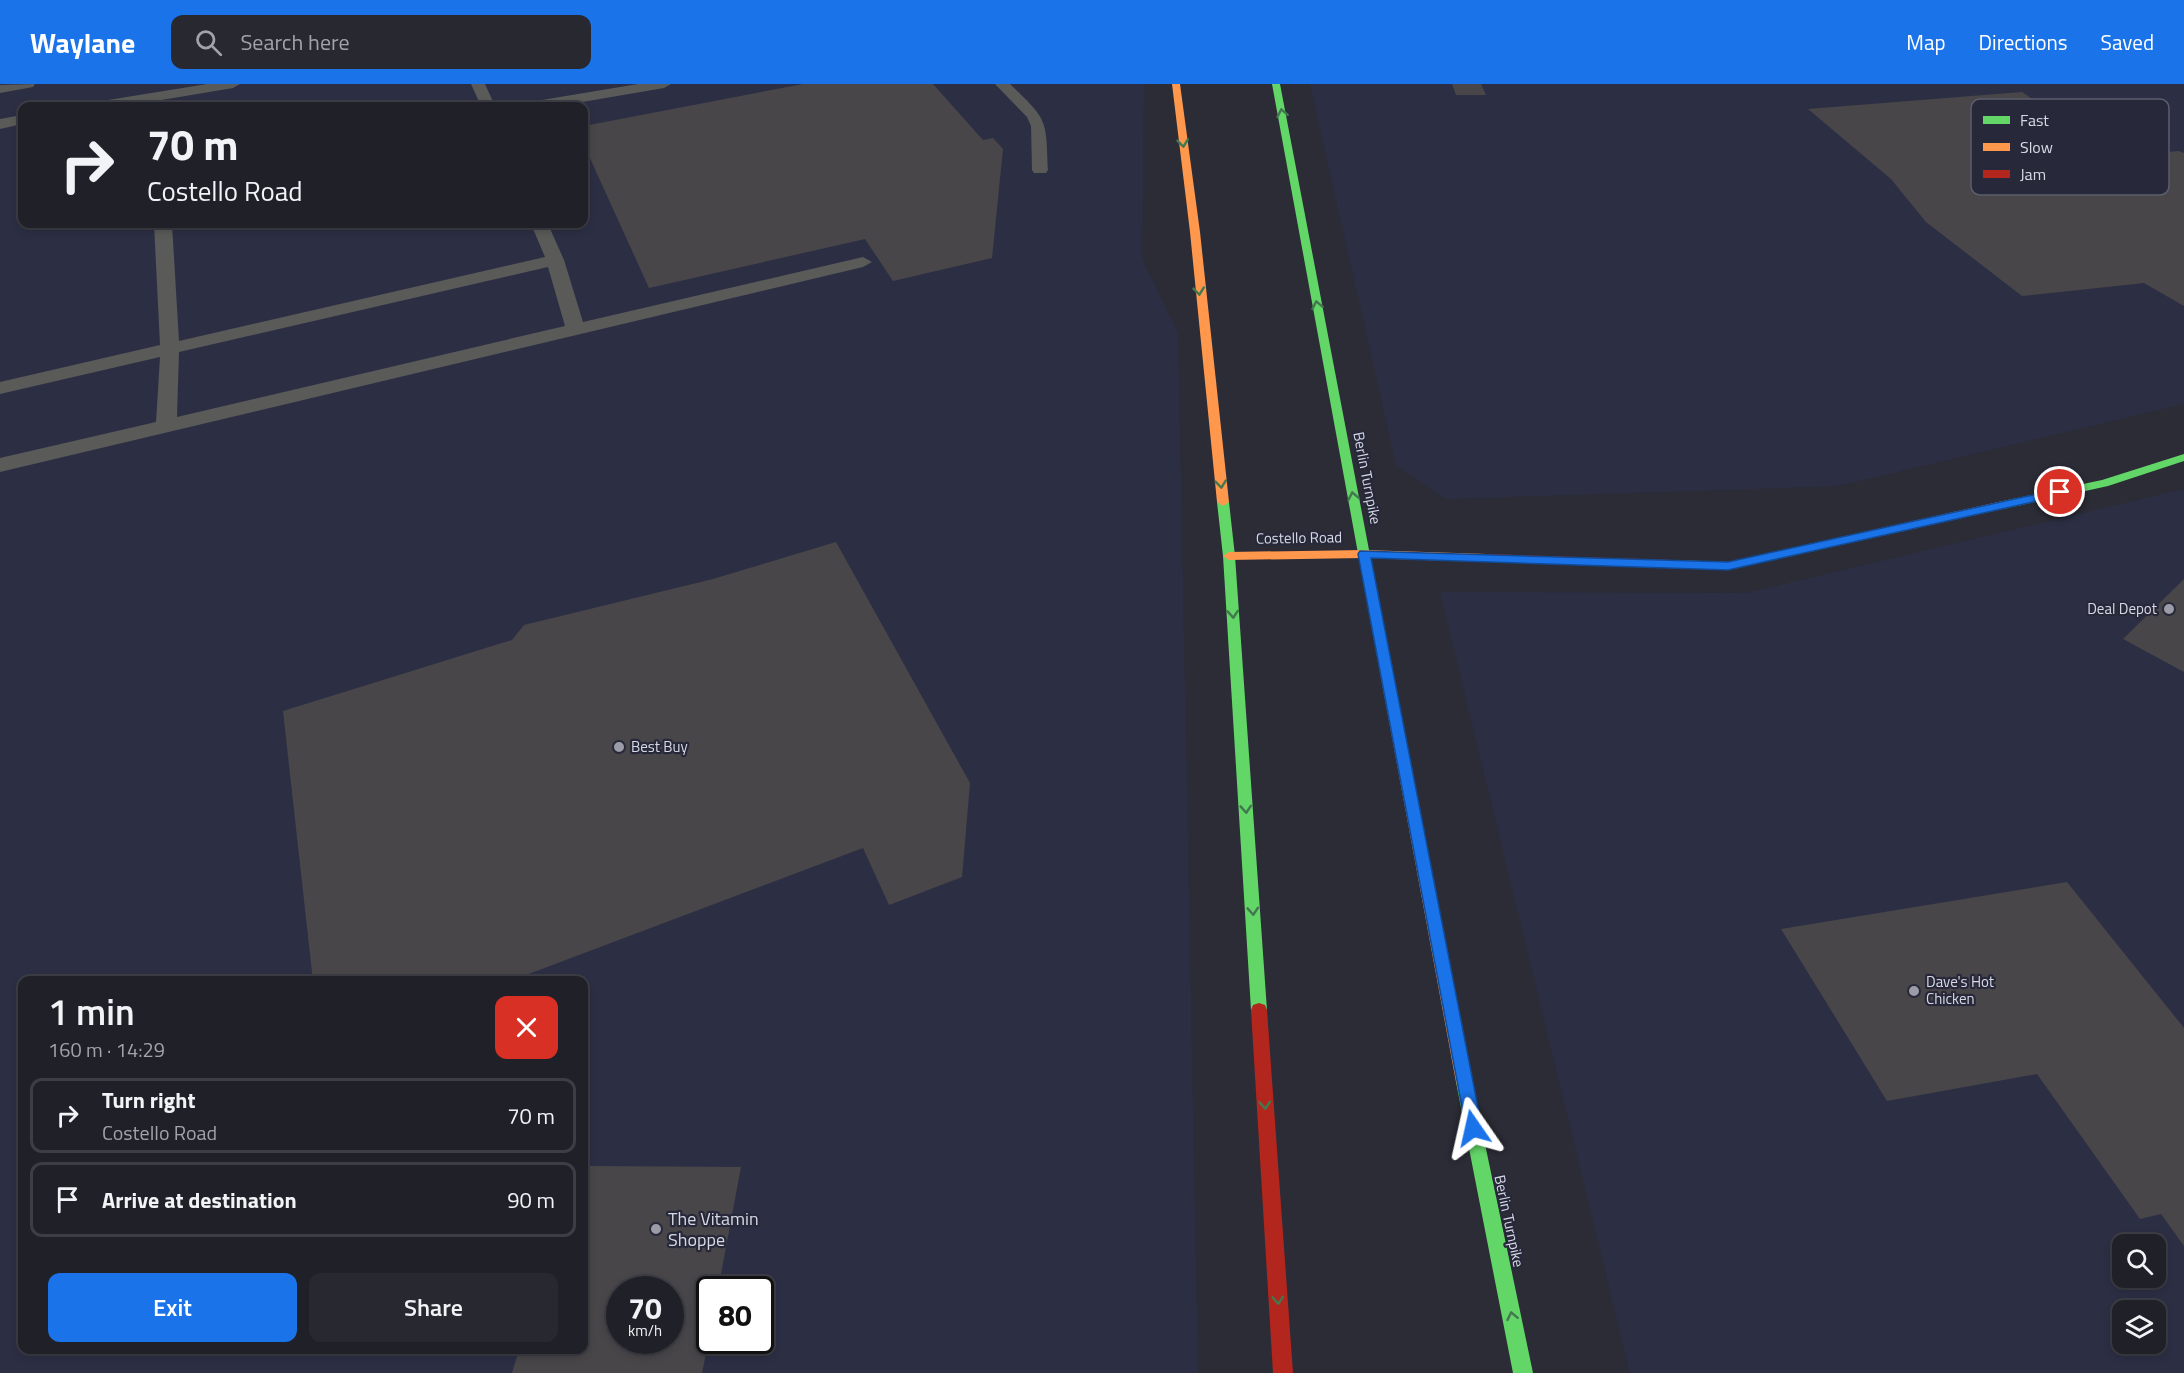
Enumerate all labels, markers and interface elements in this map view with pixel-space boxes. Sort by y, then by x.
search box [171,15,591,69]
text: Waylane [30,21,135,64]
text: Search here [240,25,350,59]
icon: search [192,26,225,59]
text: Map [1906,26,1946,58]
text: Directions [1979,26,2068,58]
text: Saved [2101,26,2154,58]
legend [1971,99,2169,195]
one-way arrow [1276,108,1288,118]
text: Fast [2020,108,2049,132]
text: 70 m [147,112,239,176]
icon: right [48,126,126,204]
text: Slow [2020,135,2053,159]
one-way arrow [1176,138,1188,147]
text: Jam [2020,162,2046,186]
text: Costello Road [147,170,302,211]
one-way arrow [1192,286,1205,295]
one-way arrow [1311,300,1324,310]
street label: Berlin Turnpike [1347,430,1388,526]
pin [2034,466,2085,517]
icon: arrive [2043,475,2076,508]
one-way arrow [1214,480,1227,489]
one-way arrow [1347,492,1360,502]
street label: Costello Road [1256,525,1342,550]
place label: Deal Depot [2087,597,2158,620]
marker: Deal Depot [2162,602,2176,616]
one-way arrow [1226,610,1239,619]
place label: Best Buy [631,735,688,758]
marker: Best Buy [612,740,626,754]
one-way arrow [1239,804,1252,813]
one-way arrow [1246,906,1259,915]
place label: Dave's Hot Chicken [1926,970,1995,1010]
text: 1 min [48,984,135,1039]
marker: Dave's Hot Chicken [1907,984,1921,998]
button: close [495,996,558,1059]
text: 160 m · 14:29 [48,1034,165,1065]
text: Turn right [102,1083,196,1117]
position arrow [1441,1096,1505,1160]
icon: right [51,1099,84,1132]
text: 70 m [507,1099,555,1133]
one-way arrow [1258,1101,1271,1110]
text: Costello Road [102,1117,217,1148]
street label: Berlin Turnpike [1489,1173,1530,1269]
icon: arrive [51,1183,84,1216]
text: Arrive at destination [102,1183,297,1217]
text: 90 m [507,1183,555,1217]
place label: The Vitamin Shoppe [668,1205,759,1253]
marker: The Vitamin Shoppe [649,1222,663,1236]
map controls [2112,1234,2166,1354]
button: search [2112,1234,2166,1288]
button: Exit [48,1273,297,1342]
button: Share [309,1273,558,1342]
speed limit sign: 80 [696,1276,774,1354]
text: 70 [628,1285,662,1331]
one-way arrow [1271,1295,1284,1304]
button: layers [2112,1300,2166,1354]
one-way arrow [1506,1311,1519,1321]
text: km/h [628,1319,662,1342]

